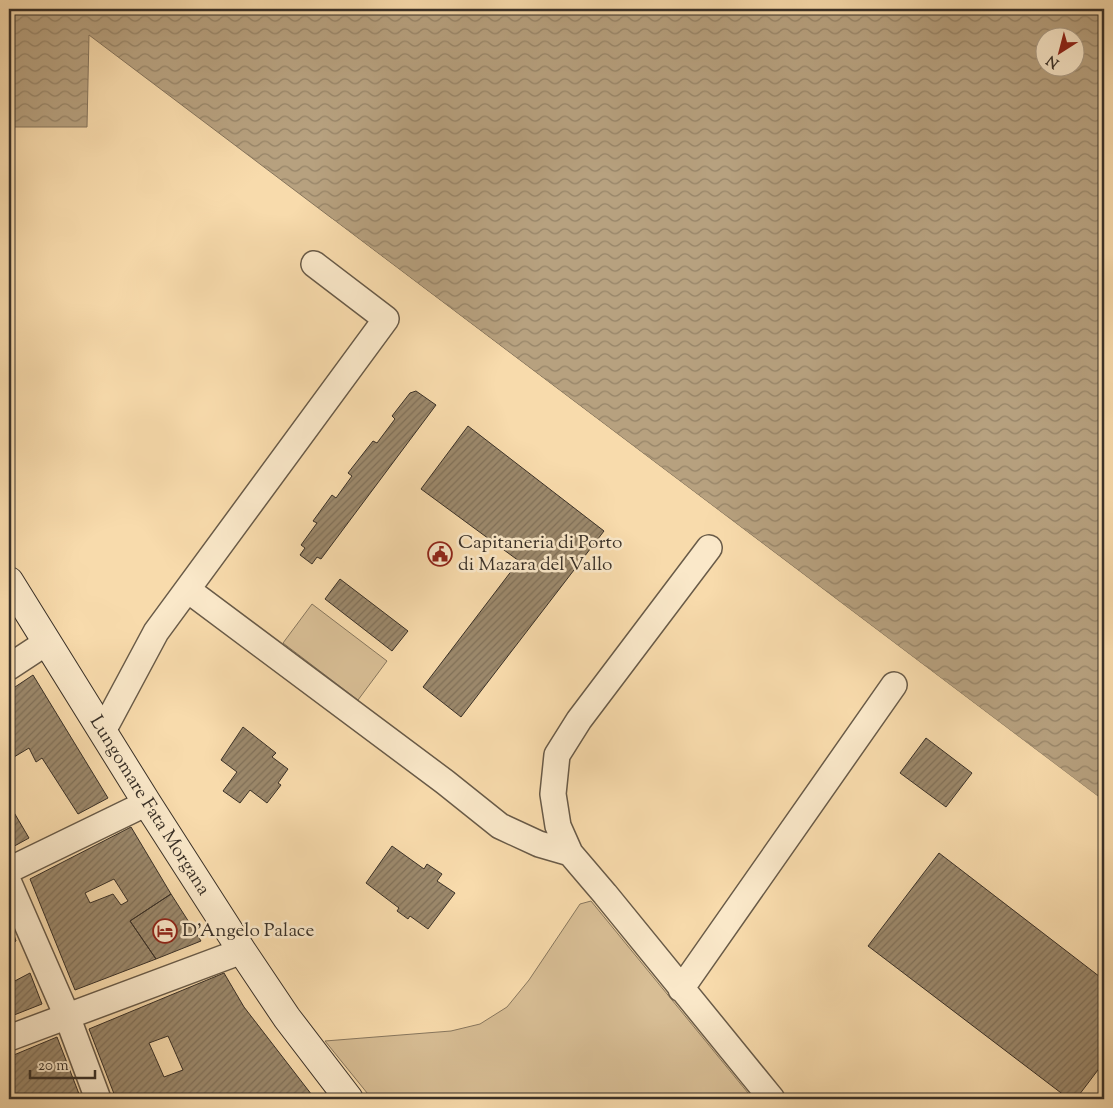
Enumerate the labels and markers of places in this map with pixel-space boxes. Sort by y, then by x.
place label: Capitaneria di Porto di Mazara del Vallo [458,530,622,579]
public building icon: Capitaneria di Porto di Mazara del Vallo [427,541,453,567]
hotel icon: D'Angelo Palace [152,918,178,944]
place label: D'Angelo Palace [182,918,314,945]

